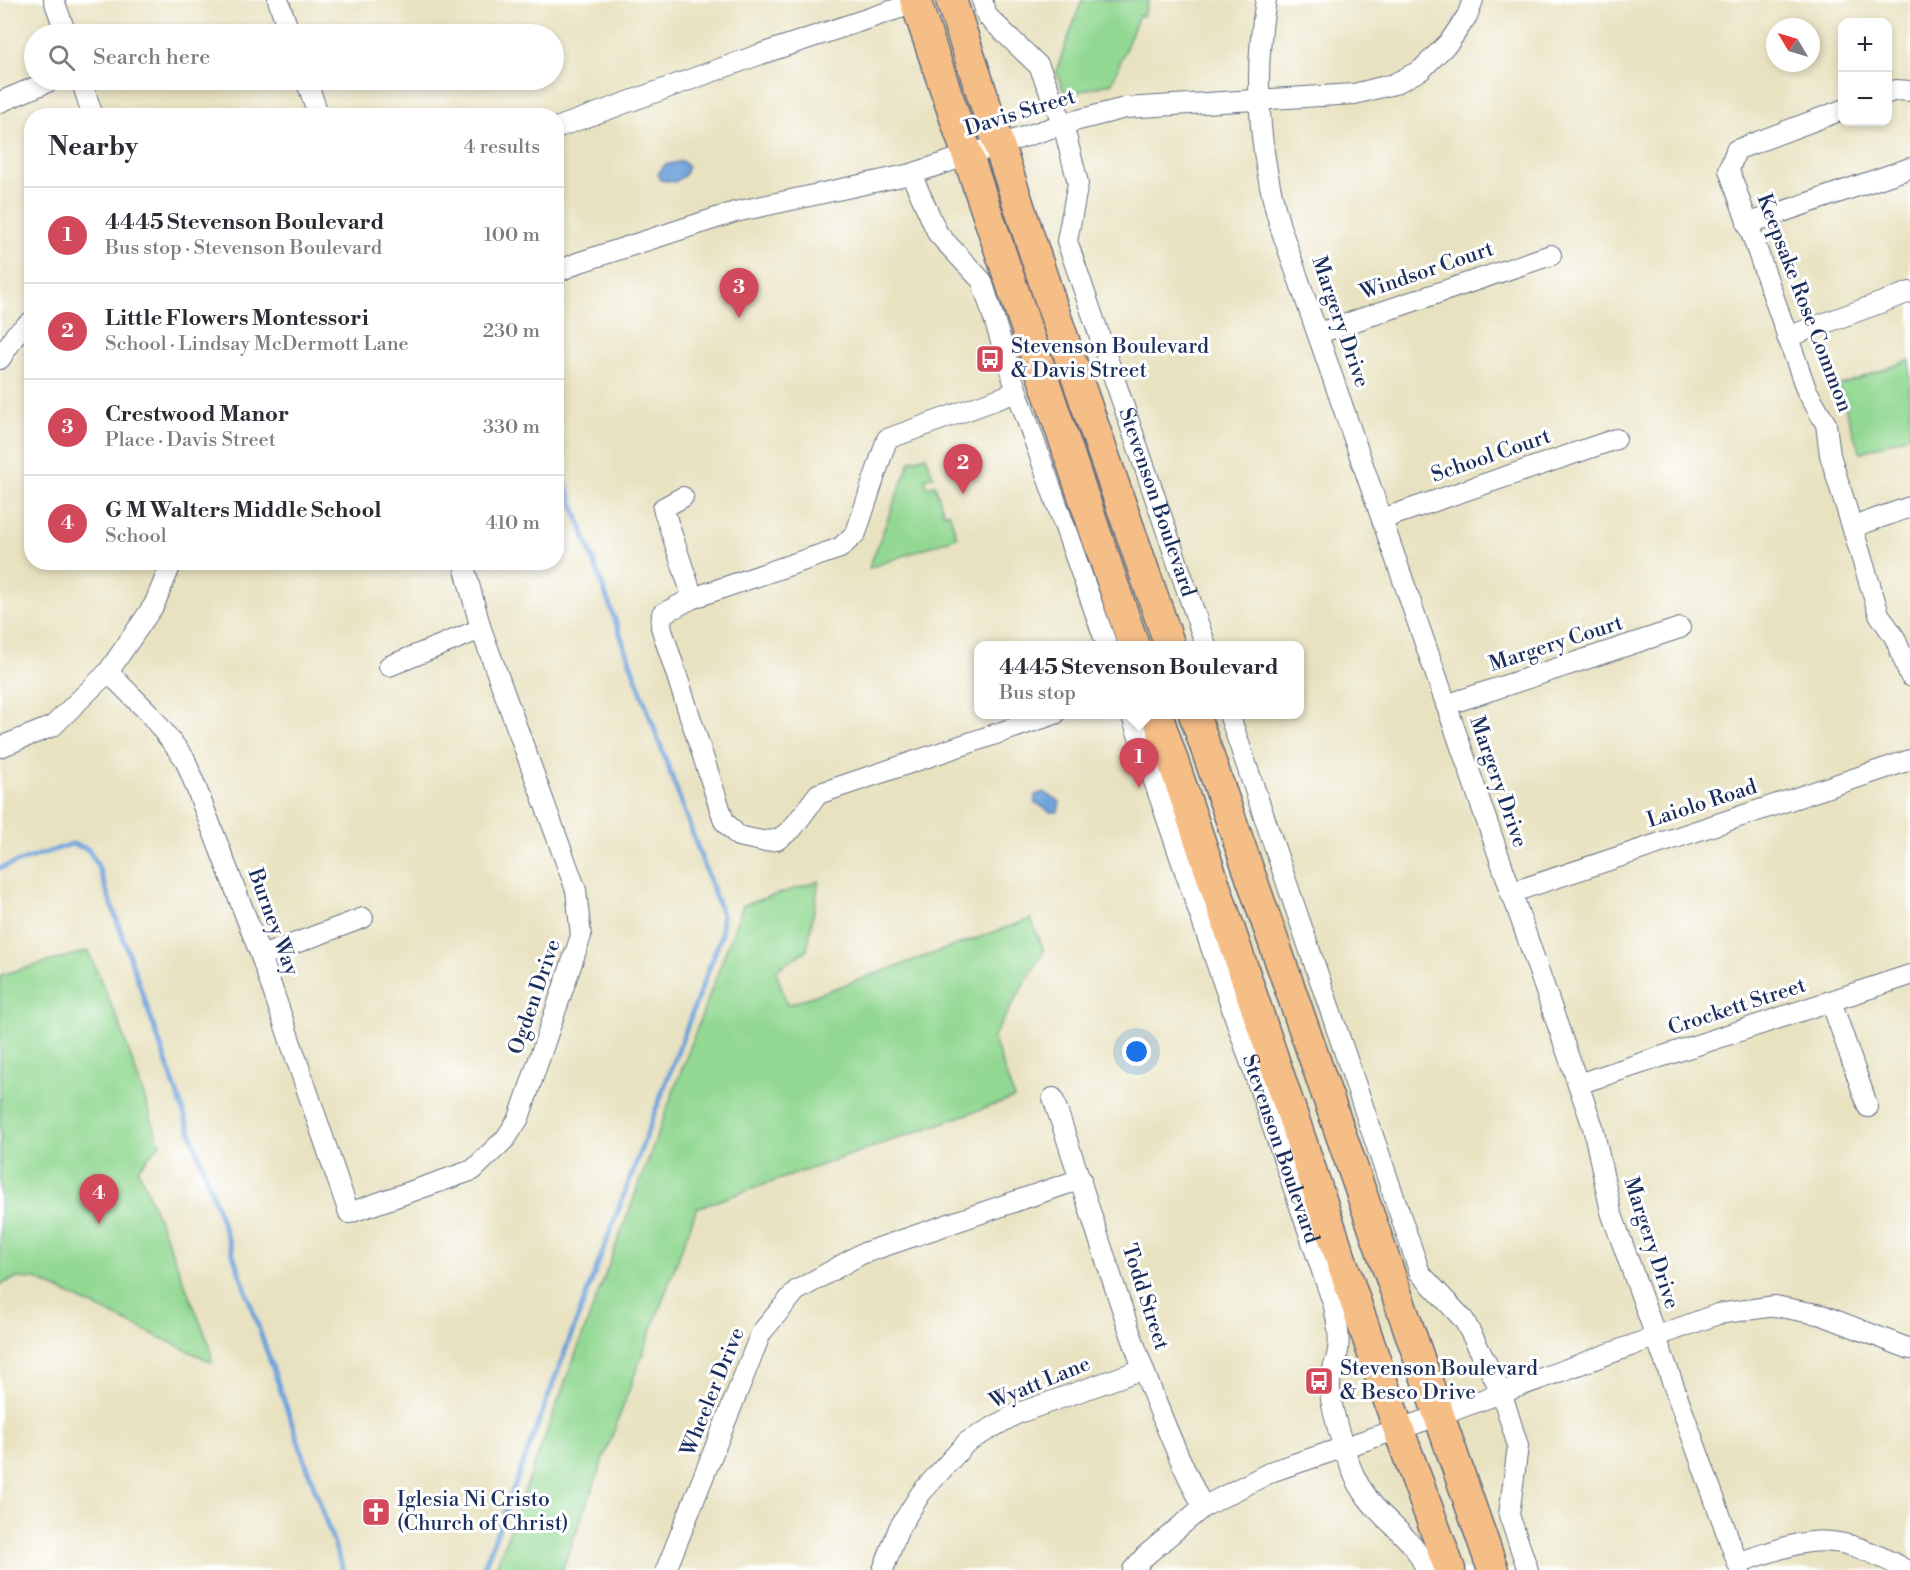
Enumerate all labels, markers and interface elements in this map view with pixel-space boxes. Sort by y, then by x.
north arrow [1766,18,1820,72]
map controls [1838,18,1892,126]
button: + [1838,18,1892,72]
search box [24,24,564,90]
icon: search [45,41,78,74]
text: Search here [93,44,210,71]
button: − [1838,72,1892,126]
street label: Davis Street [961,84,1079,142]
text: Nearby [48,131,138,163]
text: 4 results [463,135,540,160]
street label: Keepsake Rose Common [1750,190,1858,416]
text: 4445 Stevenson Boulevard [105,209,385,236]
text: 1 [63,223,72,248]
text: 100 m [484,223,540,248]
text: Bus stop · Stevenson Boulevard [105,236,382,261]
street label: Windsor Court [1356,236,1498,306]
street label: Margery Drive [1305,253,1375,391]
pin: 3 [720,268,758,318]
text: Little Flowers Montessori [105,305,369,332]
text: 2 [61,319,74,344]
text: 230 m [483,319,540,344]
text: School · Lindsay McDermott Lane [105,332,409,357]
place label: Stevenson Boulevard & Davis Street [1011,334,1209,384]
bus stop icon: Stevenson Boulevard & Davis Street [974,343,1006,375]
text: Crestwood Manor [105,401,289,428]
street label: Stevenson Boulevard [1112,405,1201,600]
text: 3 [61,415,74,440]
text: 330 m [483,415,540,440]
street label: School Court [1428,423,1555,489]
text: Place · Davis Street [105,428,276,453]
pin: 2 [944,444,982,494]
text: G M Walters Middle School [105,497,382,524]
text: 4 [61,511,74,536]
text: 410 m [485,511,540,536]
text: School [105,524,167,549]
street label: Margery Court [1486,610,1627,678]
popup [974,641,1304,719]
text: 4445 Stevenson Boulevard [999,654,1279,681]
text: Bus stop [999,681,1076,706]
street label: Margery Drive [1463,713,1533,851]
pin: 1 [1120,738,1158,788]
street label: Laiolo Road [1644,774,1760,834]
street label: Burney Way [241,864,305,980]
street label: Ogden Drive [503,936,567,1058]
street label: Crockett Street [1665,972,1810,1042]
your location [1122,1037,1151,1066]
street label: Stevenson Boulevard [1236,1051,1325,1247]
pin: 4 [80,1174,118,1224]
street label: Margery Drive [1617,1174,1685,1312]
street label: Todd Street [1116,1241,1175,1354]
street label: Wheeler Drive [675,1324,751,1461]
street label: Wyatt Lane [985,1351,1094,1415]
place label: Stevenson Boulevard & Besco Drive [1340,1356,1538,1406]
bus stop icon: Stevenson Boulevard & Besco Drive [1303,1365,1335,1397]
place label: Iglesia Ni Cristo (Church of Christ) [397,1487,569,1537]
church icon: Iglesia Ni Cristo (Church of Christ) [360,1496,392,1528]

